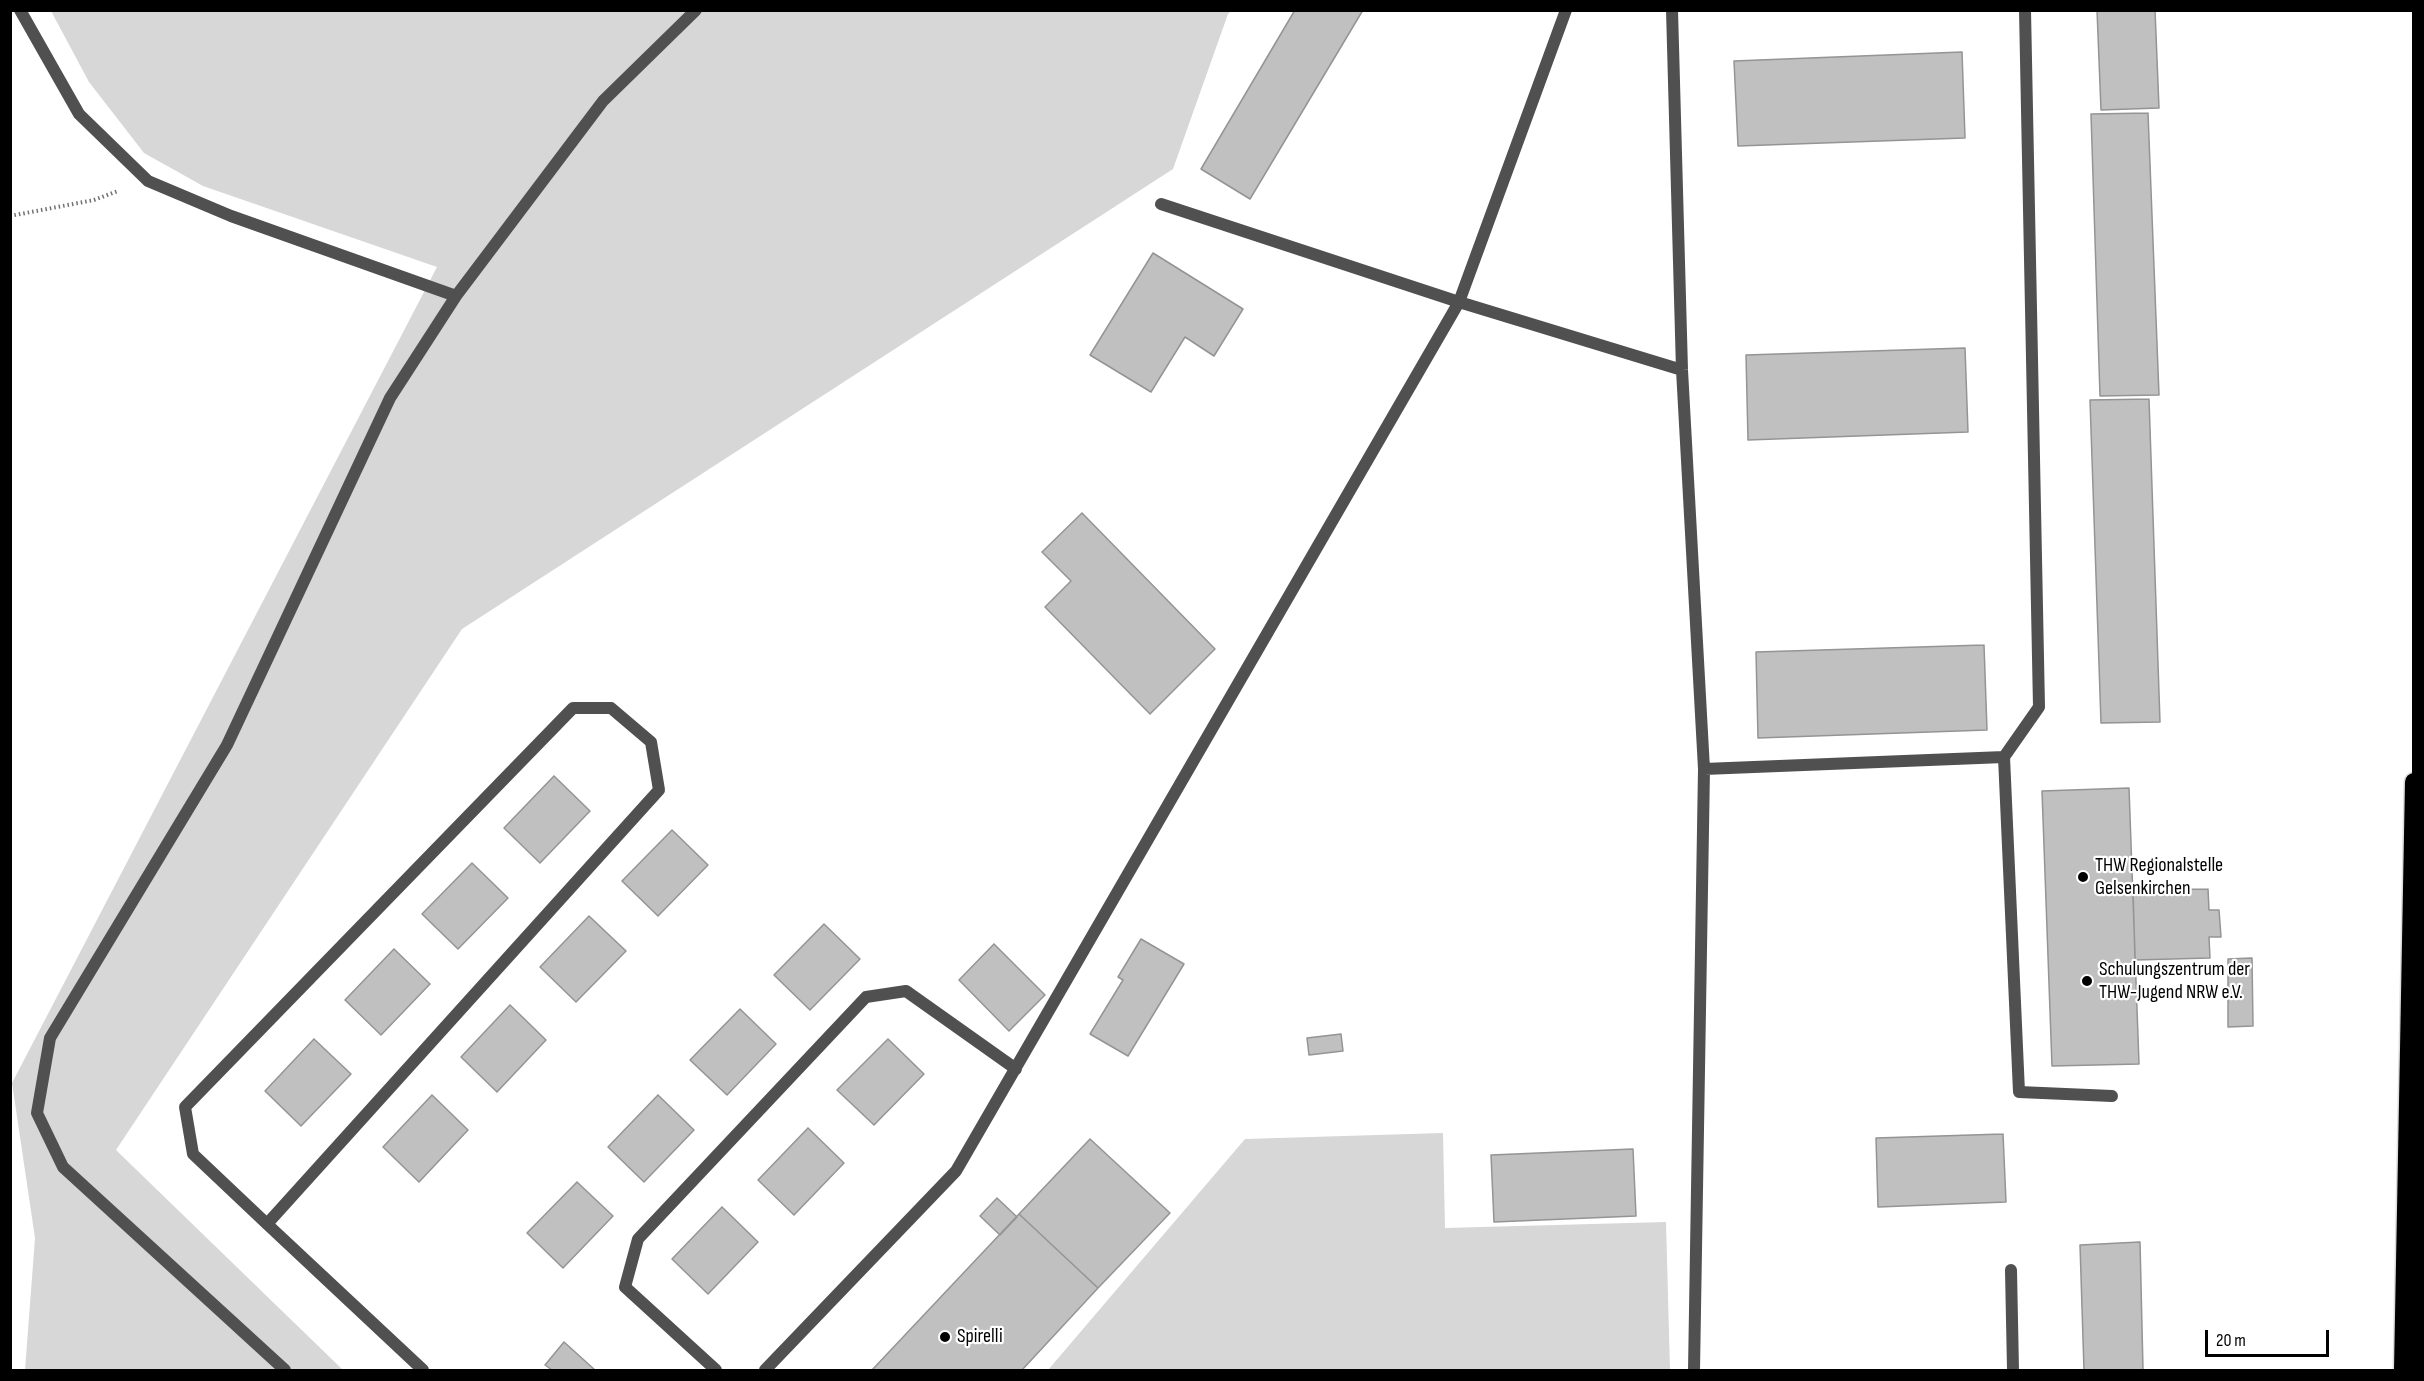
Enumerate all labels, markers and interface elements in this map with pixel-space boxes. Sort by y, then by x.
place label: THW Regionalstelle Gelsenkirchen [2095,854,2223,901]
marker: THW Regionalstelle Gelsenkirchen [2076,870,2090,884]
place label: Schulungszentrum der THW-Jugend NRW e.V. [2099,958,2250,1005]
marker: Schulungszentrum der THW-Jugend NRW e.V. [2080,974,2094,988]
scale bar [2208,1318,2332,1356]
place label: Spirelli [957,1325,1003,1349]
marker: Spirelli [938,1330,952,1344]
text: 20 m [2216,1330,2246,1351]

